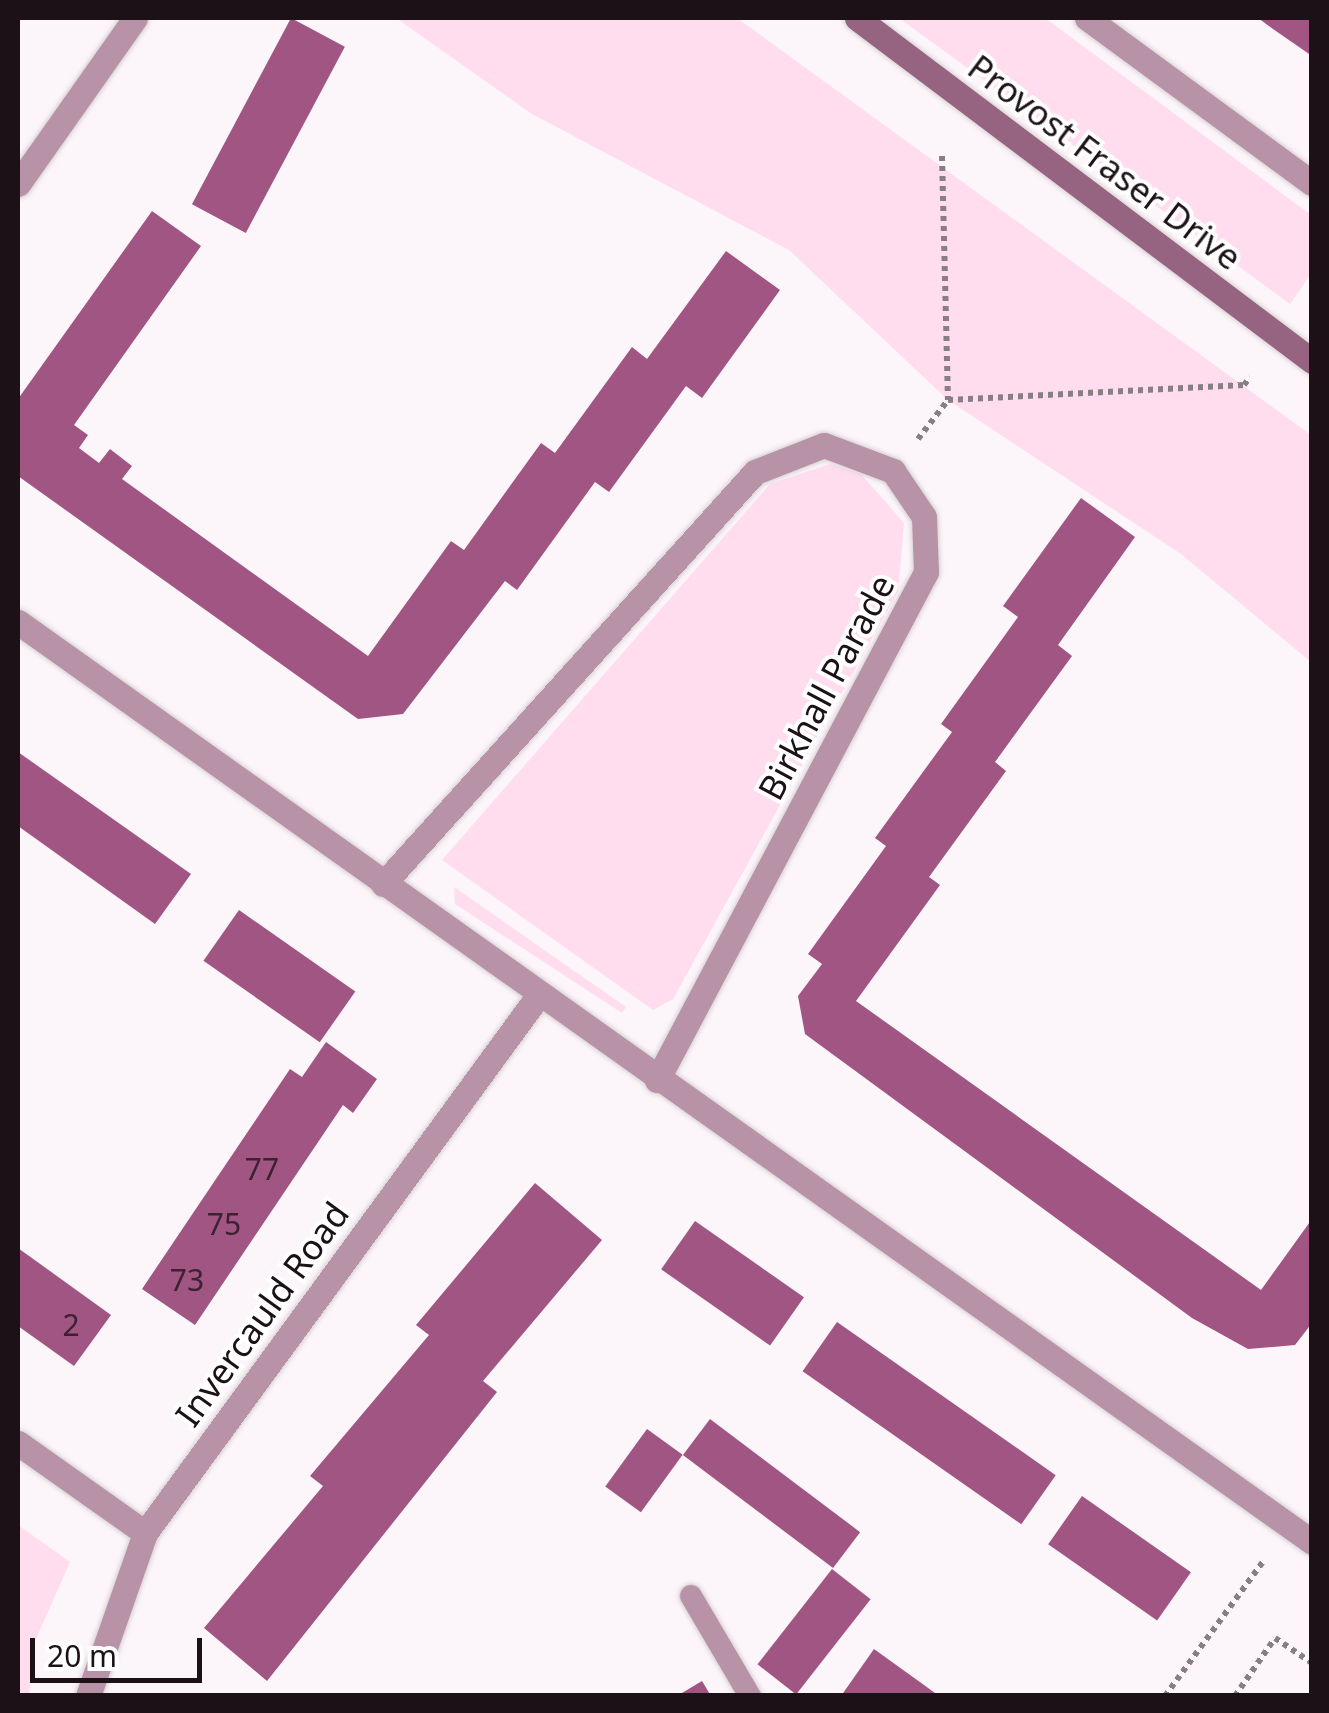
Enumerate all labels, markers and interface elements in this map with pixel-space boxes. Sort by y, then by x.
street label: Provost Fraser Drive [960,46,1250,278]
street label: Birkhall Parade [749,567,903,807]
house number: 77 [245,1151,279,1187]
street label: Invercauld Road [167,1194,357,1434]
house number: 75 [207,1206,241,1242]
house number: 73 [170,1262,204,1298]
house number: 2 [62,1307,80,1343]
scale bar [35,1618,208,1680]
text: 20 m [47,1635,117,1676]

